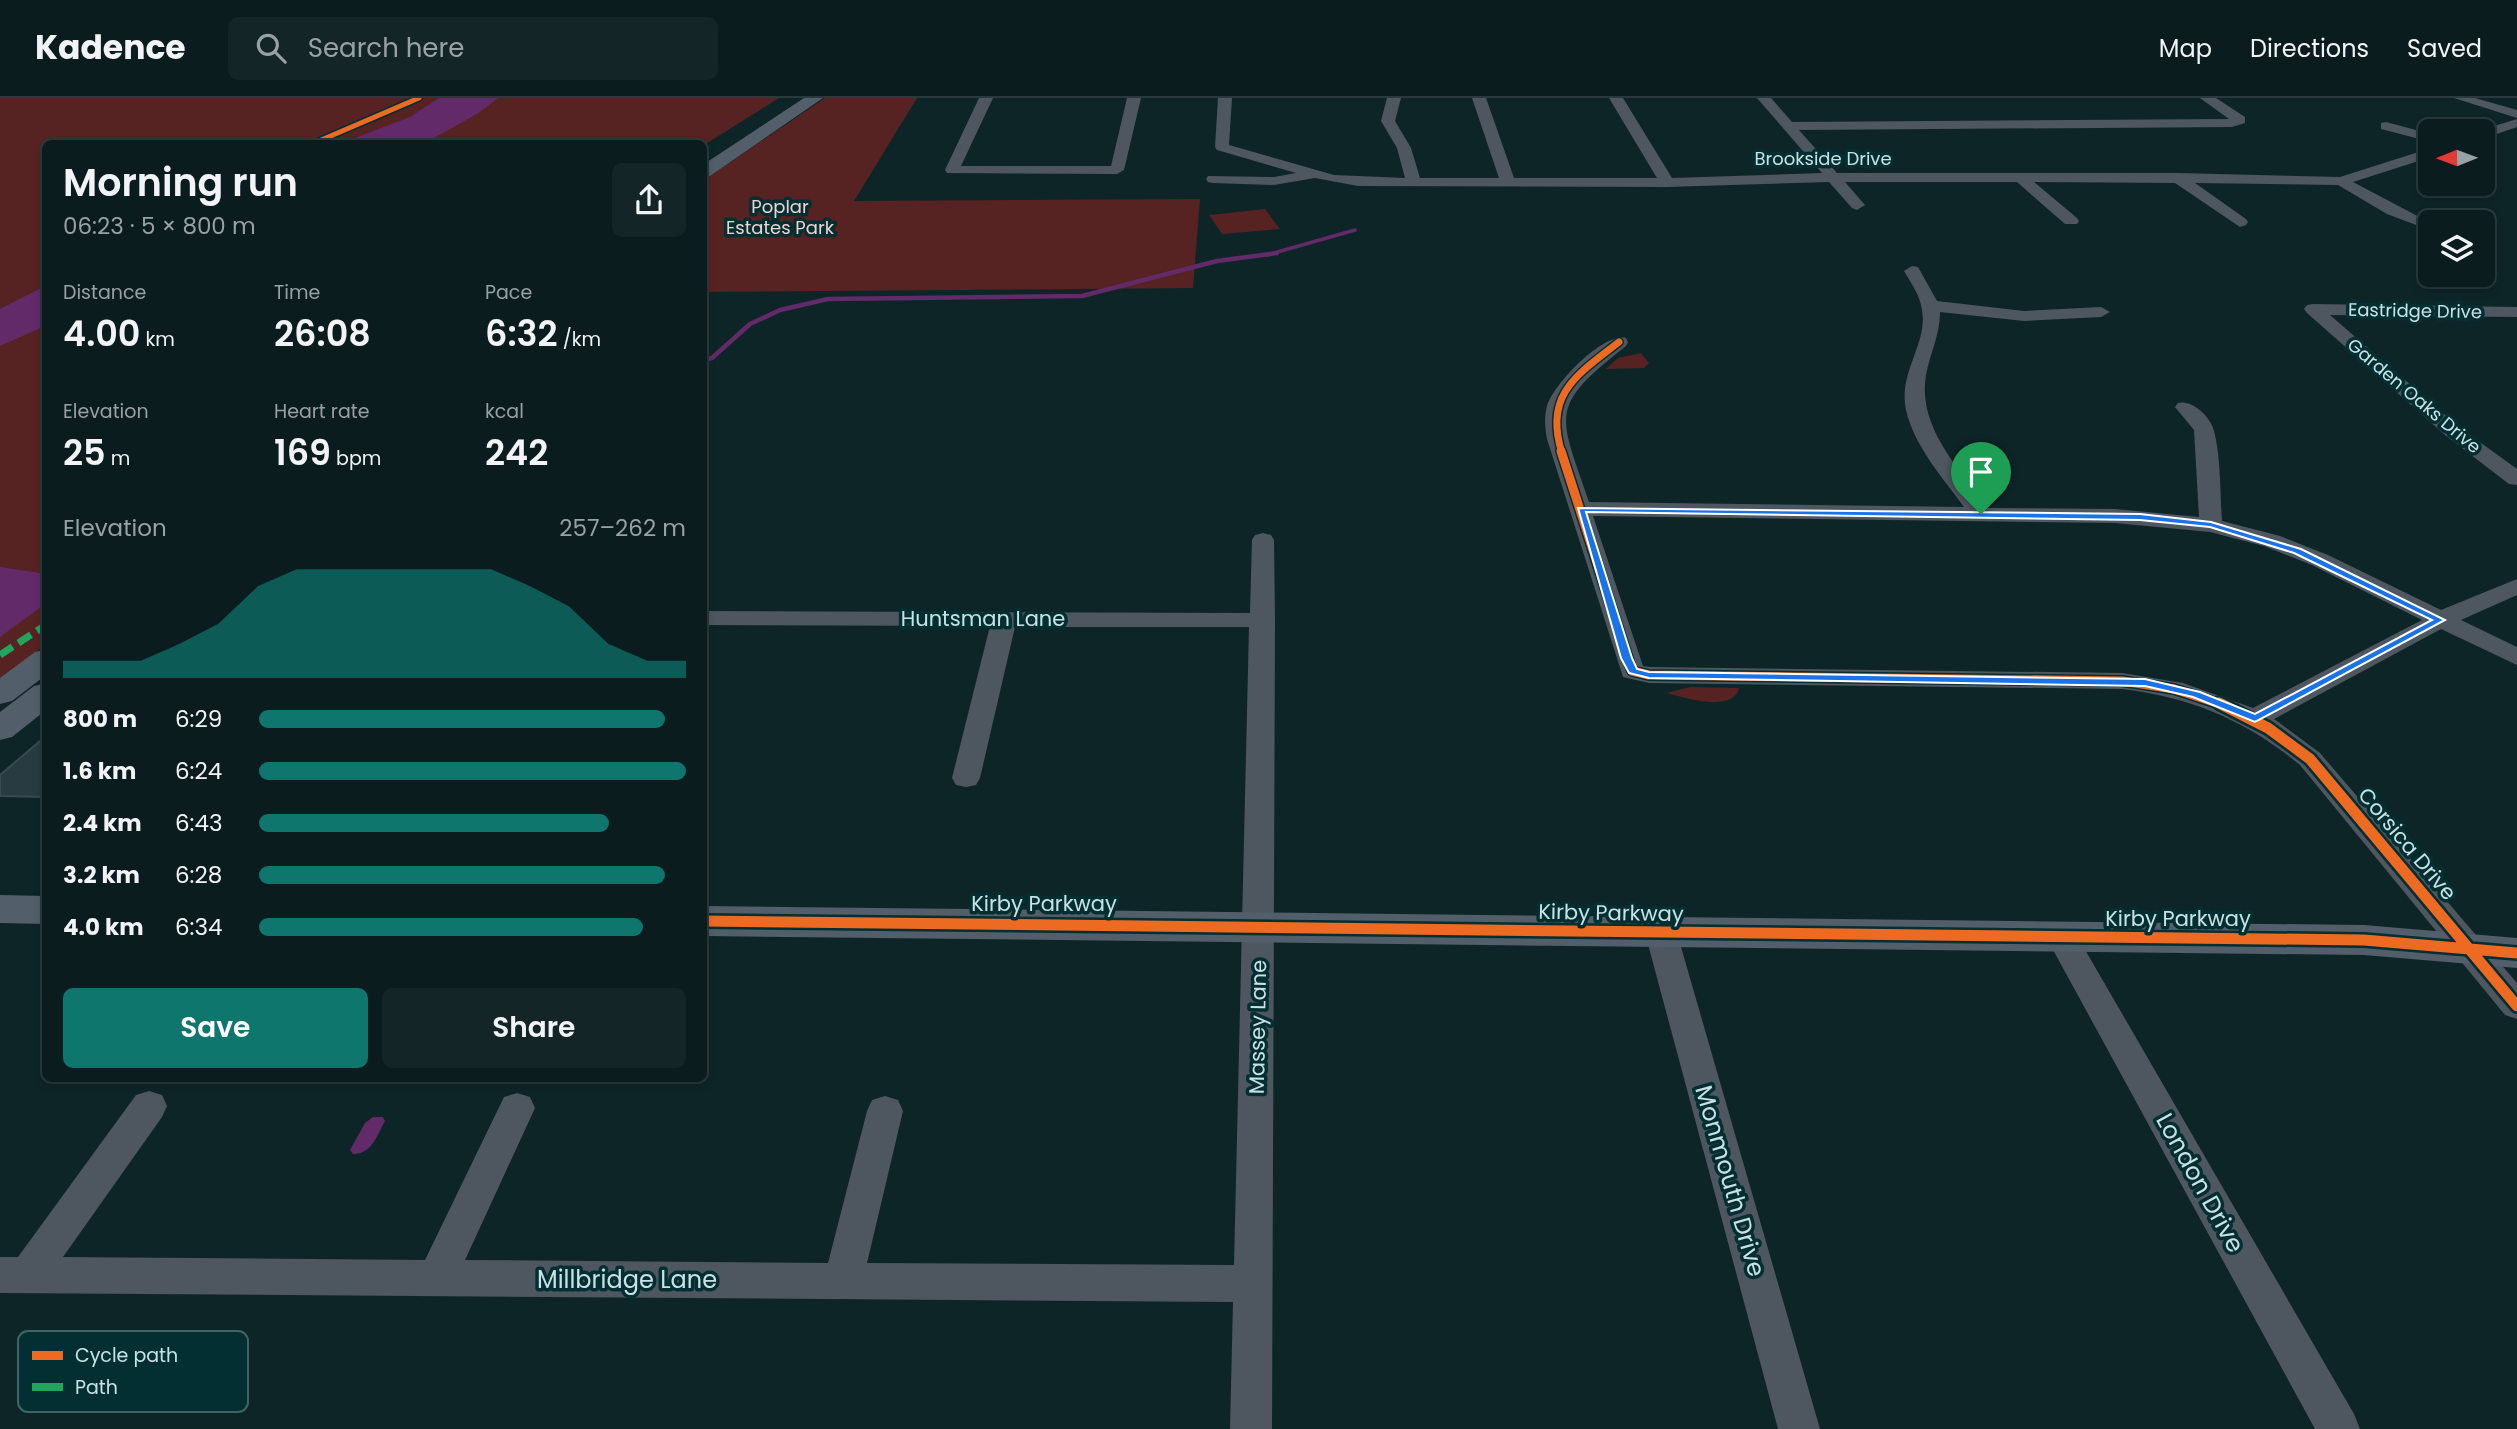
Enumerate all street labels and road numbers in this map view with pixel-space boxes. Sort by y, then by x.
street label: Brookside Drive [1754,146,1892,171]
street label: Eastridge Drive [2348,297,2482,324]
street label: Garden Oaks Drive [2342,332,2486,459]
street label: Huntsman Lane [901,604,1065,633]
street label: Corsica Drive [2352,781,2463,906]
street label: Kirby Parkway [971,889,1117,918]
street label: Kirby Parkway [1538,897,1684,928]
street label: Kirby Parkway [2105,904,2251,933]
street label: Massey Lane [1242,960,1273,1094]
street label: Monmouth Drive [1687,1081,1774,1280]
street label: London Drive [2149,1107,2252,1258]
street label: Millbridge Lane [537,1263,717,1296]

